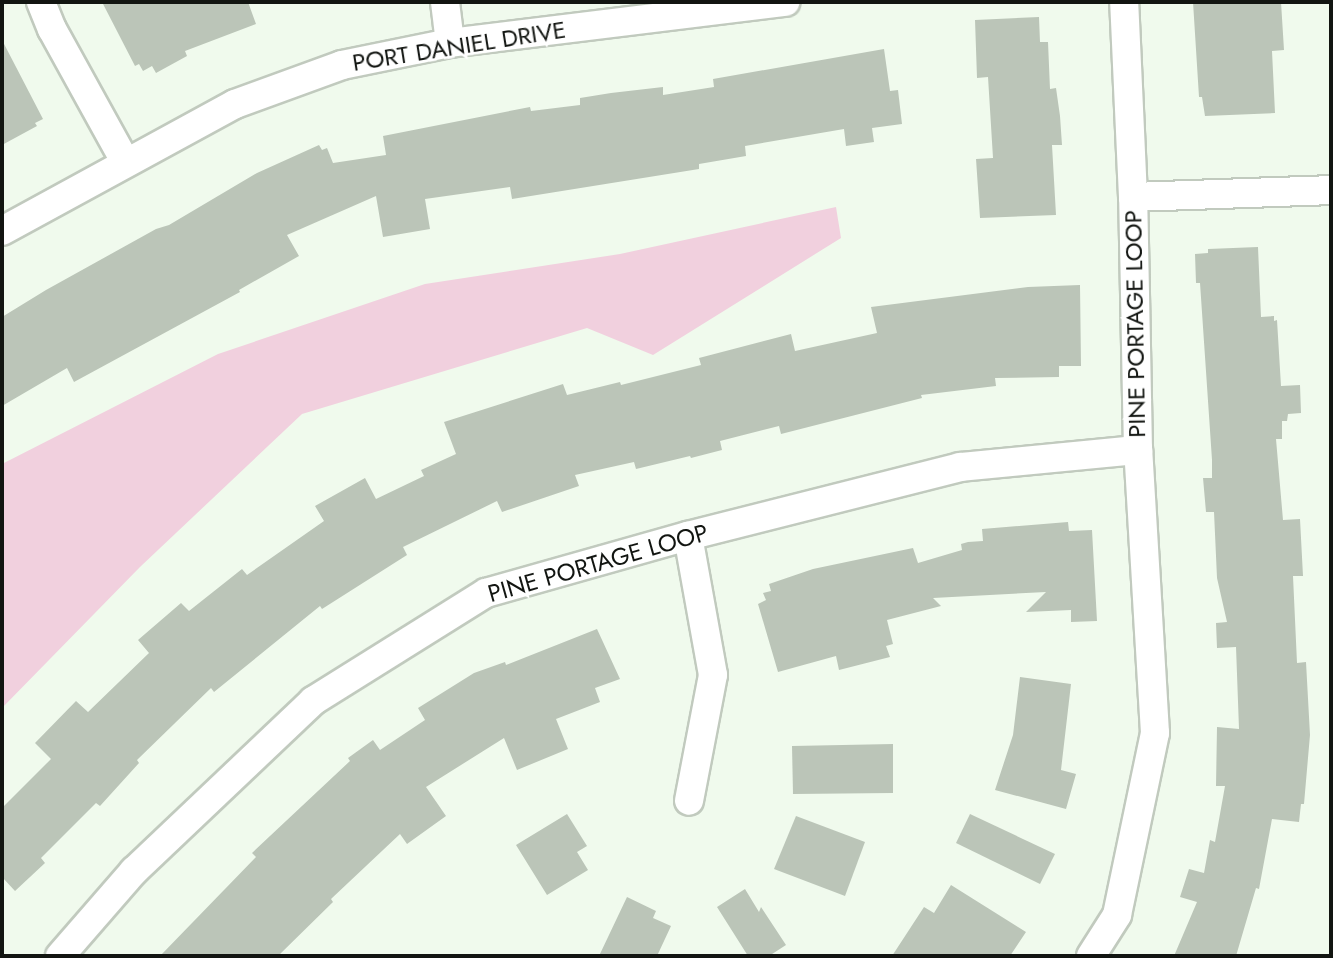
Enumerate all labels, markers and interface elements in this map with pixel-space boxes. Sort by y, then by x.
street label: PORT DANIEL DRIVE [350,15,568,77]
street label: PINE PORTAGE LOOP [1119,210,1151,438]
street label: PINE PORTAGE LOOP [485,518,711,608]

